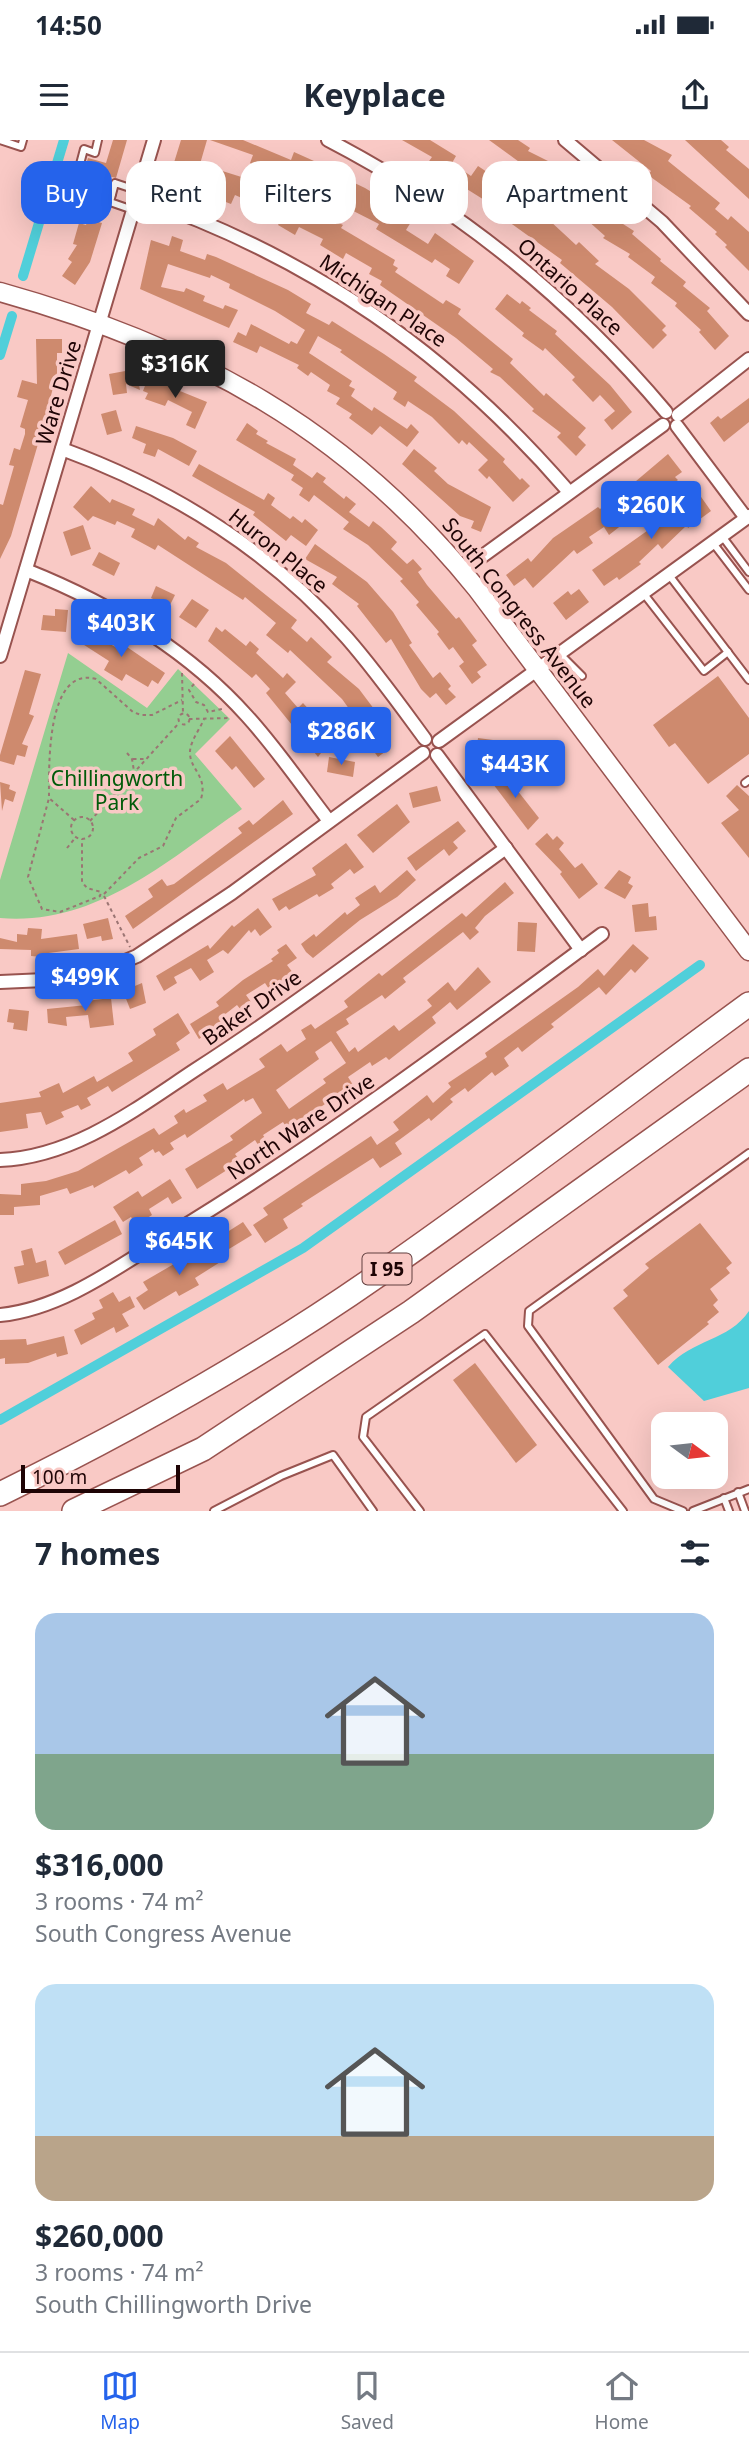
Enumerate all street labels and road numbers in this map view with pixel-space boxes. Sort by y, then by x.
street label: Ontario Place [512,231,629,341]
street label: Michigan Place [314,247,453,353]
street label: Ware Drive [29,337,87,449]
street label: Huron Place [223,502,334,599]
street label: South Congress Avenue [437,511,603,713]
street label: Baker Drive [196,963,306,1052]
street label: North Ware Drive [221,1067,379,1186]
road number: I 95 [362,1254,412,1284]

